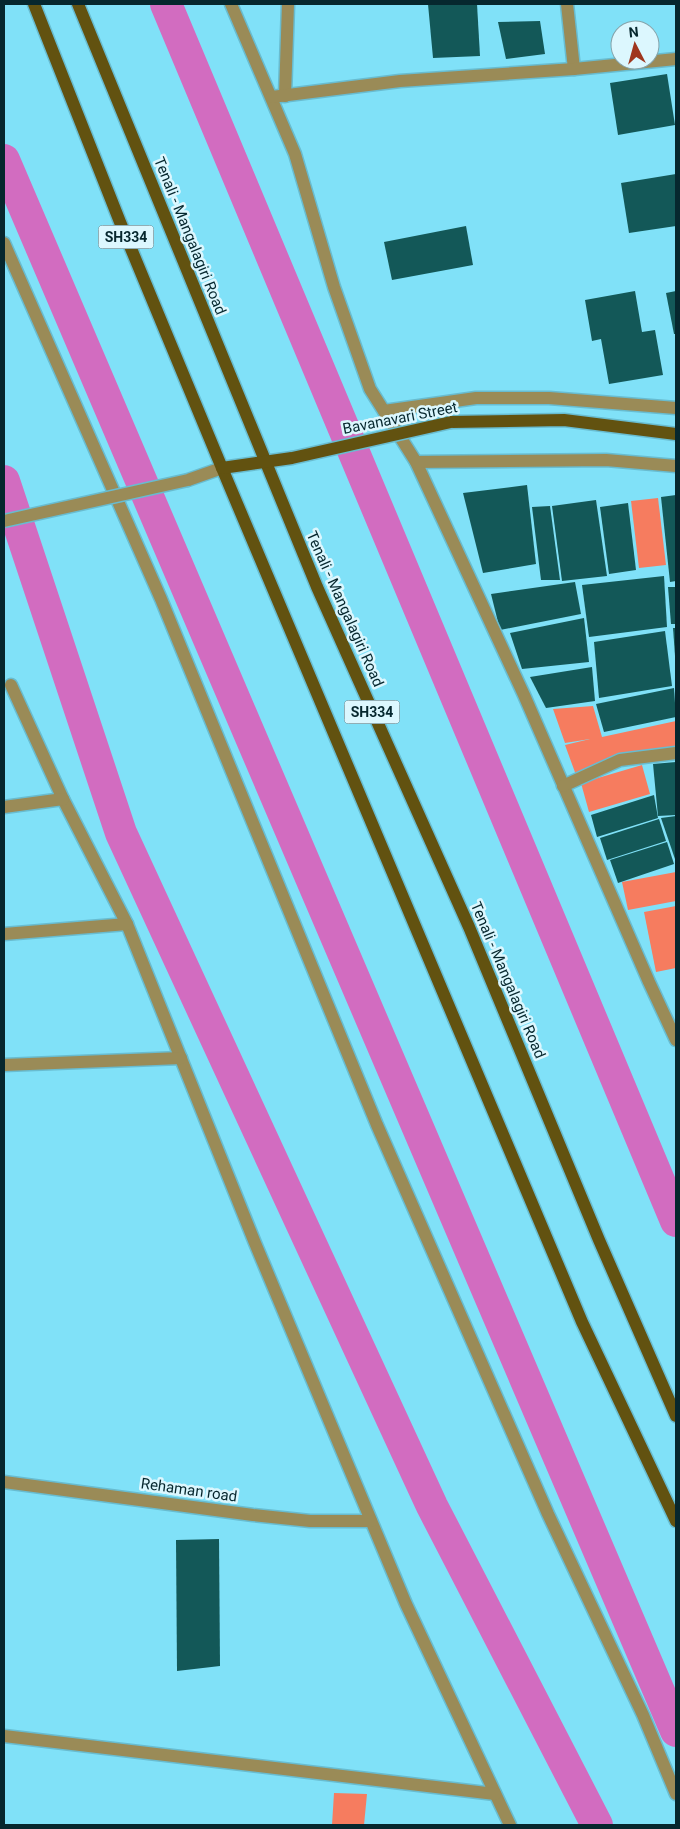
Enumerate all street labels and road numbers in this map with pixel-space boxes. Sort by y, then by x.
street label: Tenali - Mangalagiri Road [150,155,230,317]
road number: SH334 [98,226,154,248]
street label: Bavanavari Street [341,398,459,438]
street label: Tenali - Mangalagiri Road [303,528,387,690]
road number: SH334 [344,700,400,724]
street label: Tenali - Mangalagiri Road [467,899,549,1061]
street label: Rehaman road [140,1474,238,1506]

